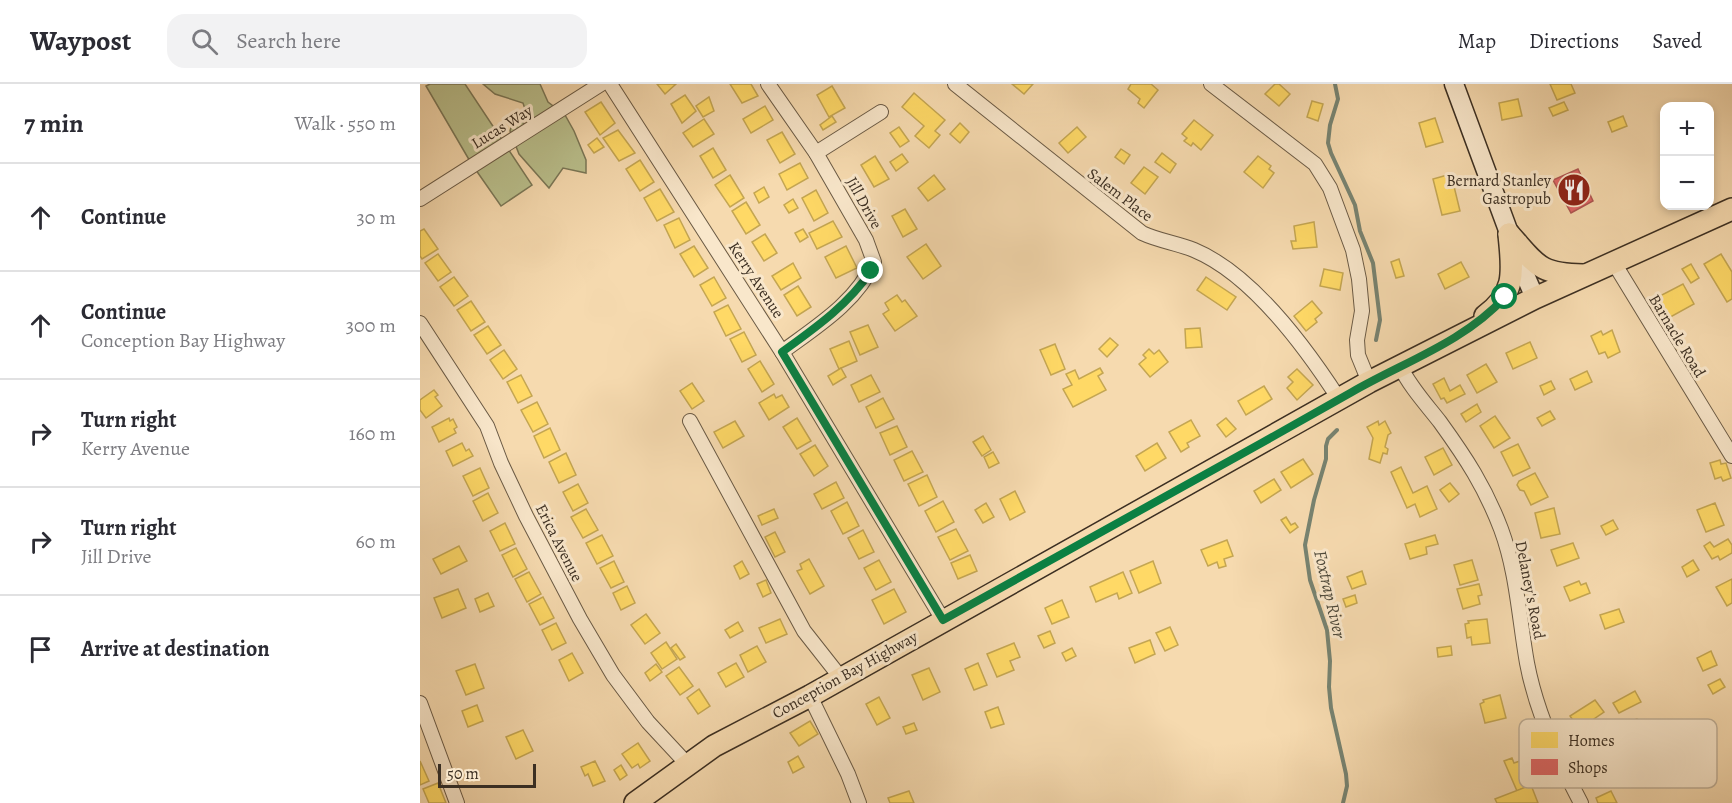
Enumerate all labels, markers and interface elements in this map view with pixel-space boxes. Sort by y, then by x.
search box [167,14,587,68]
text: Waypost [30,22,131,60]
icon: search [188,25,221,58]
text: Search here [236,26,341,56]
text: Map [1458,27,1496,55]
text: Directions [1529,27,1619,55]
text: Saved [1652,27,1702,55]
street label: Lucas Way [467,99,538,154]
map controls [1660,102,1714,210]
button: + [1660,102,1714,156]
text: 7 min [24,106,84,141]
text: Walk · 550 m [294,110,396,137]
button: − [1660,156,1714,210]
street label: Salem Place [1083,163,1157,227]
place label: Bernard Stanley Gastropub [1446,170,1552,210]
restaurant icon: Bernard Stanley Gastropub [1556,172,1592,208]
street label: Jill Drive [841,173,887,233]
icon: ahead [24,201,57,234]
text: Continue [81,202,166,232]
text: 30 m [356,204,396,231]
street label: Kerry Avenue [723,237,789,323]
route end [857,257,883,283]
route start [1491,283,1517,309]
street label: Barnacle Road [1643,290,1711,382]
text: Continue [81,297,166,327]
icon: ahead [24,309,57,342]
text: 300 m [346,312,396,339]
text: Conception Bay Highway [81,327,285,354]
text: Turn right [81,405,177,435]
icon: right [24,417,57,450]
text: 160 m [349,420,396,447]
text: Kerry Avenue [81,435,190,462]
street label: Erica Avenue [530,500,588,586]
text: Turn right [81,513,177,543]
icon: right [24,525,57,558]
text: 60 m [356,528,396,555]
street label: Delaney's Road [1510,539,1550,641]
text: Jill Drive [81,543,151,570]
water label: Foxtrap River [1308,548,1352,641]
street label: Conception Bay Highway [768,625,922,724]
icon: arrive [24,633,57,666]
text: Arrive at destination [81,634,270,664]
legend [1519,719,1717,788]
text: Homes [1568,730,1615,752]
text: Shops [1568,757,1608,779]
scale bar [438,761,536,788]
text: 50 m [447,763,479,785]

